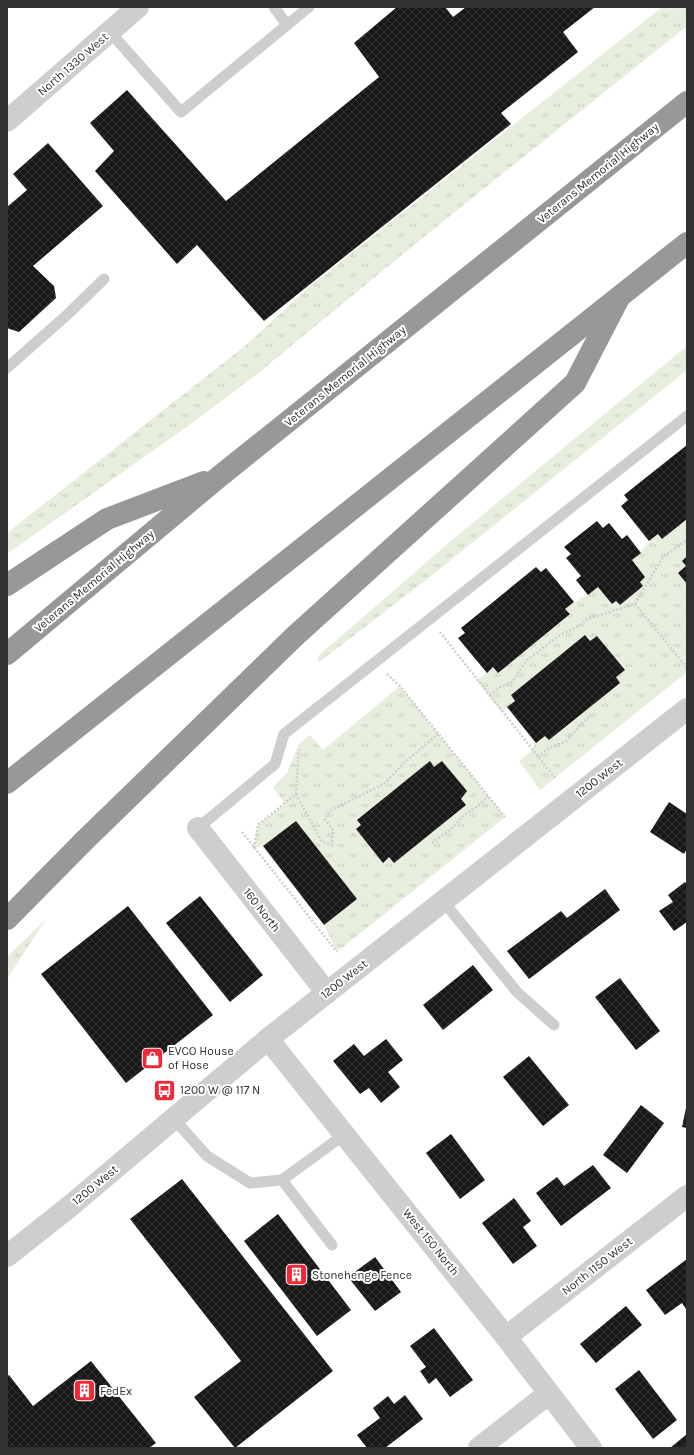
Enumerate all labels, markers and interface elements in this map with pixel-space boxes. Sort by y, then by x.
street label: North 1330 West [35,29,112,99]
street label: Veterans Memorial Highway [535,120,662,226]
street label: Veterans Memorial Highway [282,323,409,429]
street label: Veterans Memorial Highway [31,527,157,635]
street label: 1200 West [573,755,625,801]
street label: 160 North [241,885,283,935]
street label: 1200 West [318,956,370,1002]
place label: EVCO House of Hose [168,1044,234,1072]
shop icon: EVCO House of Hose [140,1045,166,1071]
bus stop icon: 1200 W @ 117 N [152,1077,178,1103]
place label: 1200 W @ 117 N [180,1083,260,1097]
street label: 1200 West [69,1162,121,1208]
street label: West 150 North [400,1206,462,1278]
street label: North 1150 West [559,1234,635,1298]
building icon: Stonehenge Fence [284,1262,310,1288]
place label: Stonehenge Fence [312,1268,412,1282]
building icon: FedEx [71,1378,97,1404]
place label: FedEx [100,1384,132,1398]

